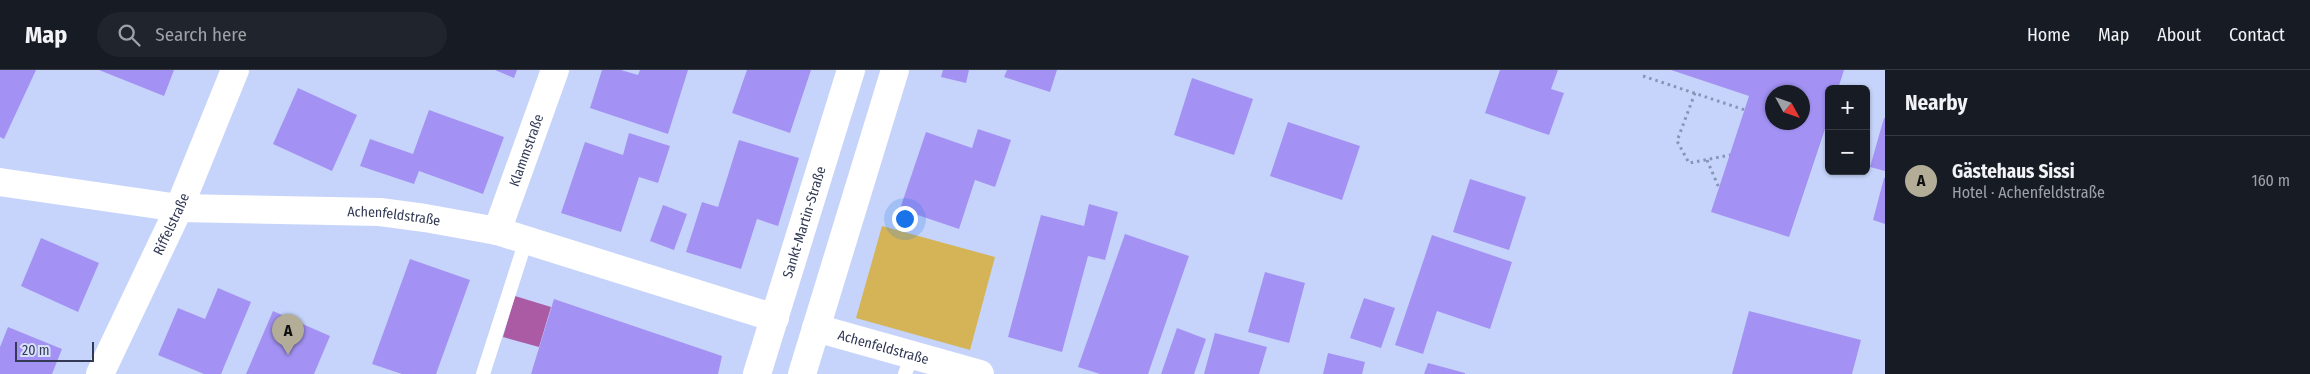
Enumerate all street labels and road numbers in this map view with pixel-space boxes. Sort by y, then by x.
street label: Klammstraße [505,111,547,189]
street label: Sankt-Martin-Straße [779,164,829,280]
street label: Riffelstraße [149,190,193,258]
street label: Achenfeldstraße [347,203,442,229]
street label: Achenfeldstraße [836,326,931,368]

